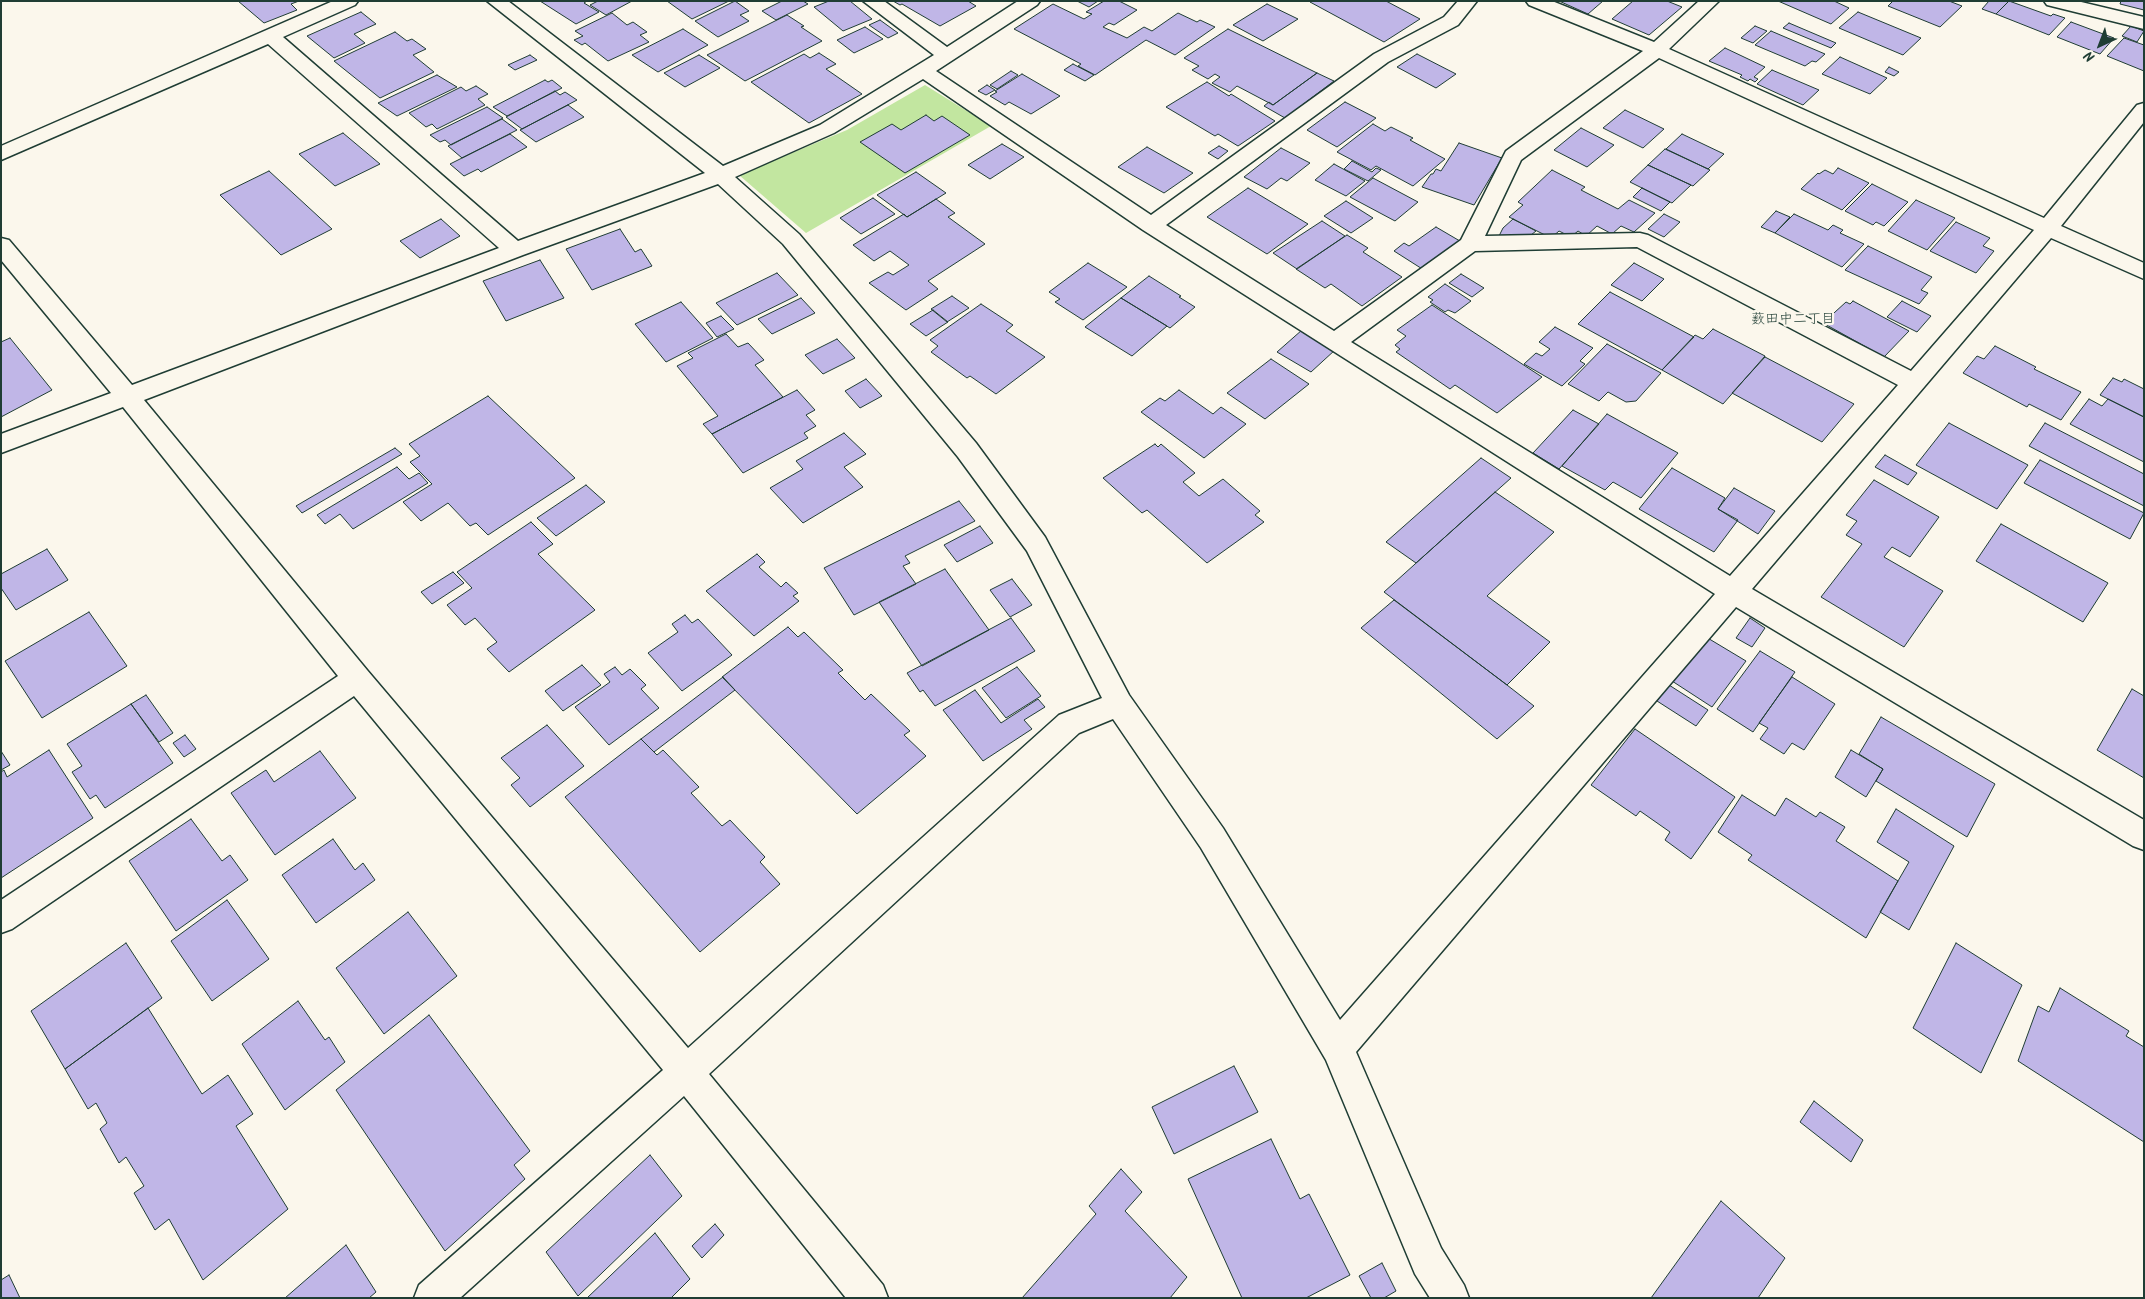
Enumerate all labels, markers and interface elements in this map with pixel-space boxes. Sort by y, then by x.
north arrow [2075,20,2125,70]
text: N [2079,45,2101,67]
district label: 薮田中二丁目 [1751,313,1835,329]

